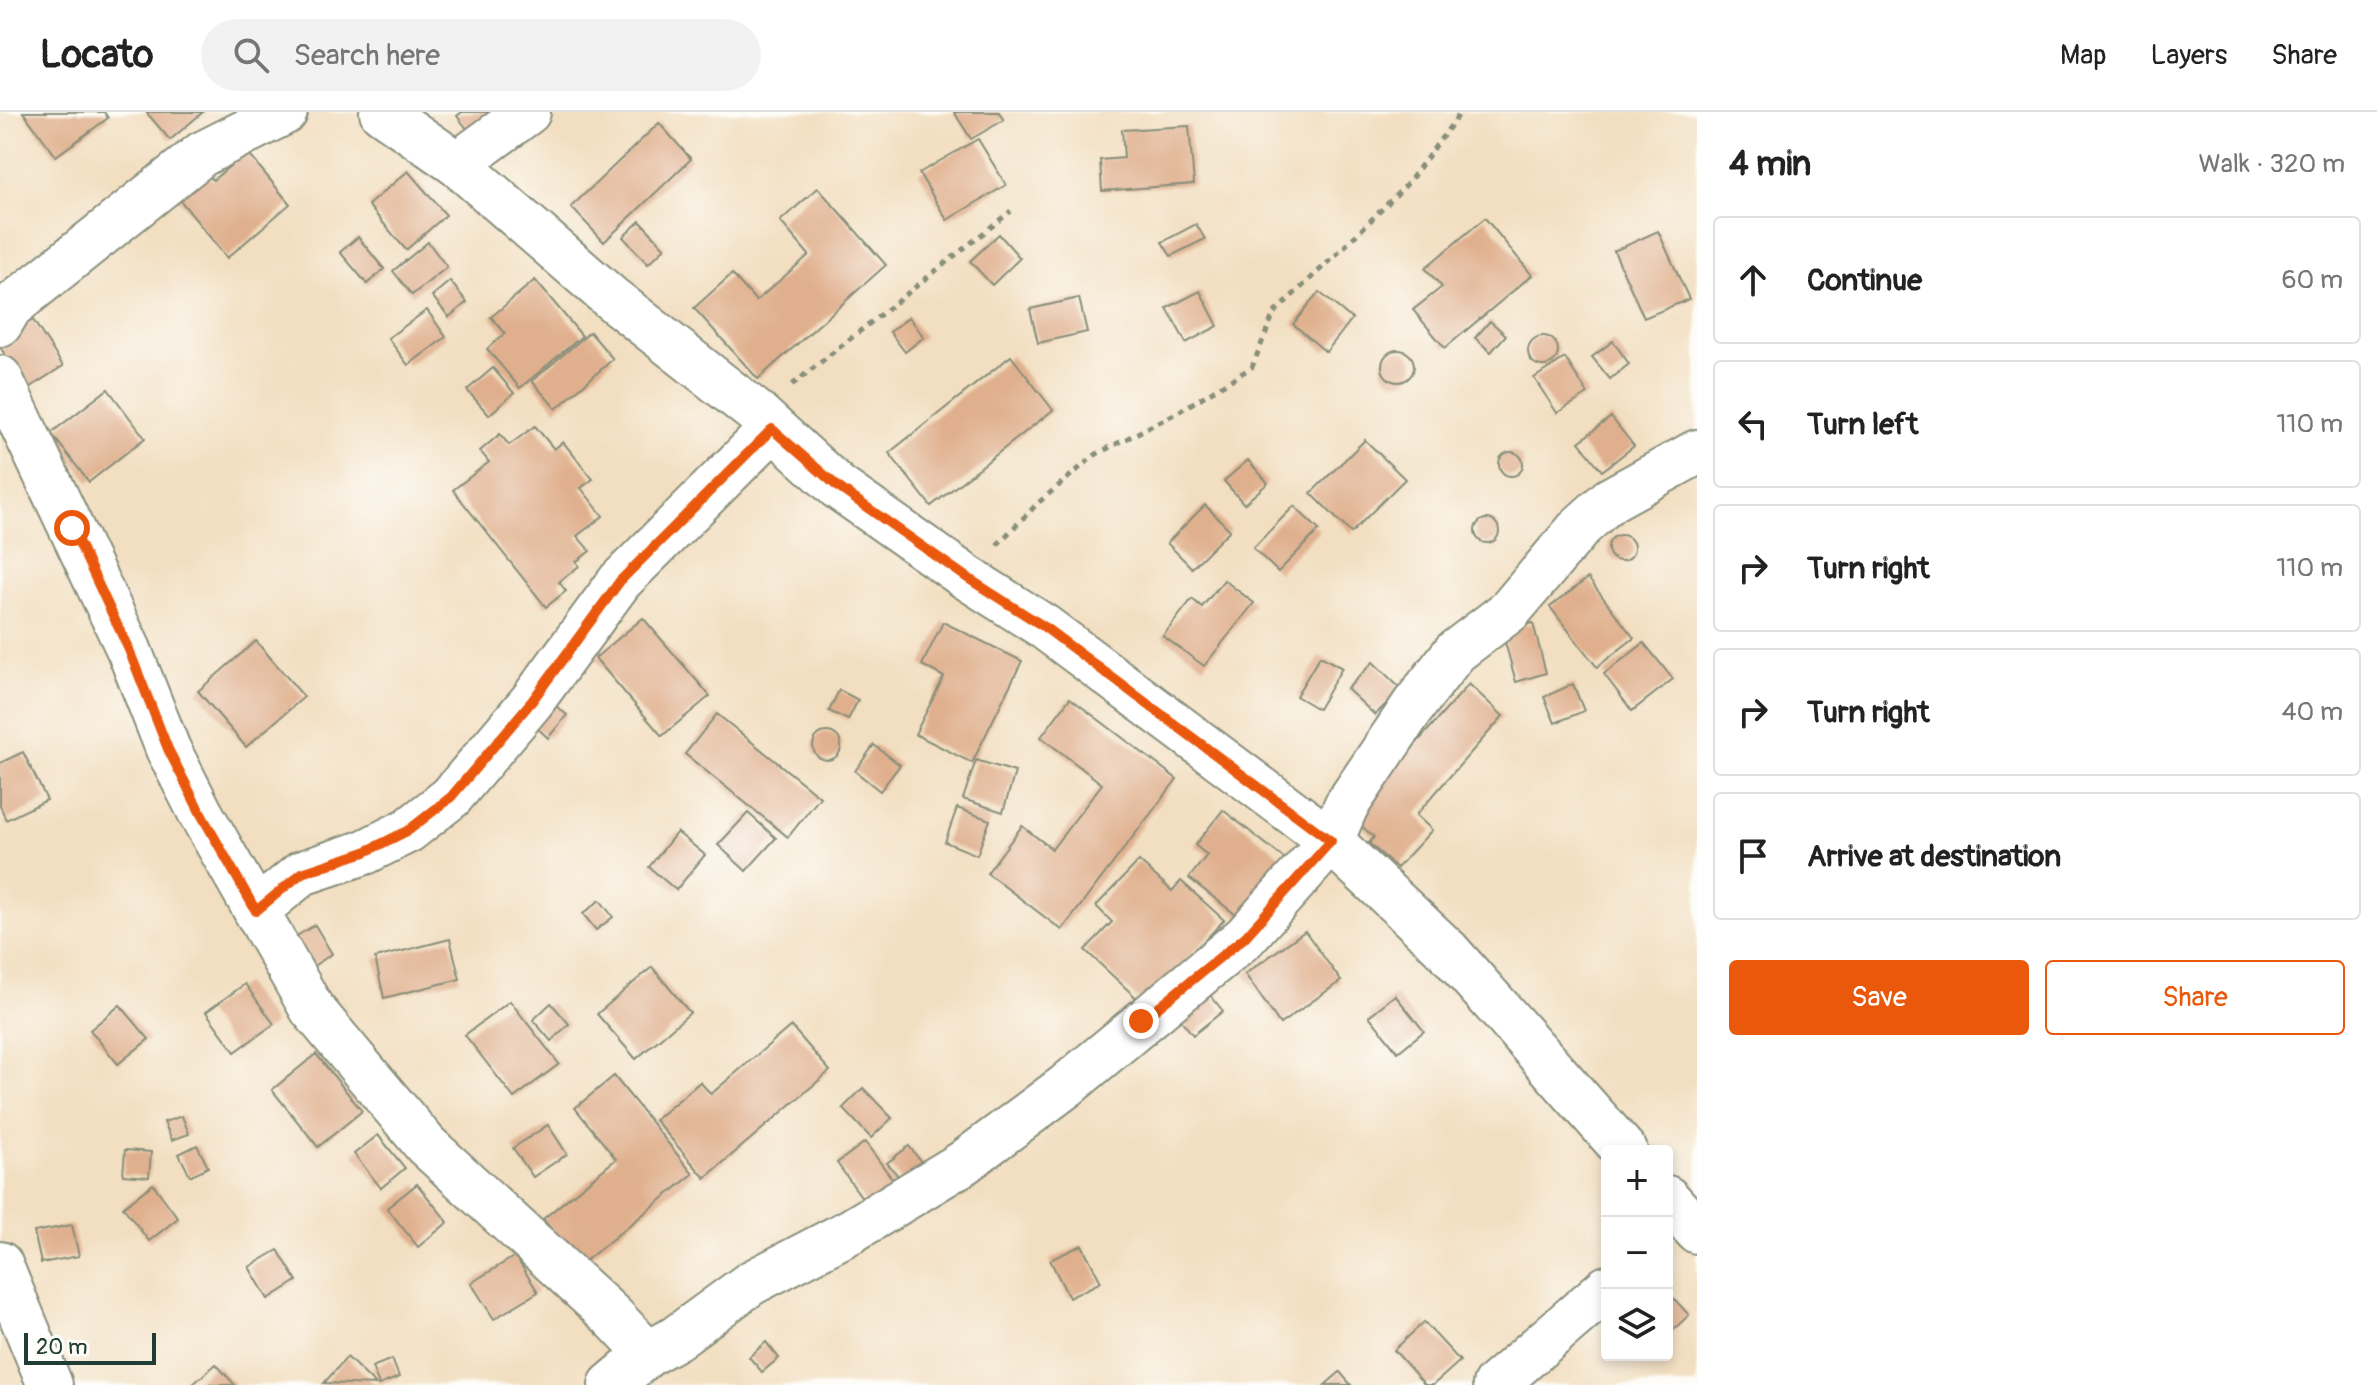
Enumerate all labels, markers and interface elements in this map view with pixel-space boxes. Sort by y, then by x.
search box [201,19,761,91]
text: Locato [40,31,153,79]
icon: search [229,33,273,77]
text: Search here [293,37,440,74]
text: Map [2060,38,2106,73]
text: Layers [2150,38,2227,73]
text: Share [2271,38,2337,73]
text: 4 min [1729,143,1811,186]
text: Walk · 320 m [2198,148,2345,180]
icon: ahead [1731,258,1775,302]
text: Continue [1807,262,1922,299]
text: 60 m [2281,264,2343,296]
icon: left [1731,402,1775,446]
text: Turn left [1807,406,1918,443]
text: 110 m [2276,408,2343,440]
route start [54,510,90,546]
icon: right [1731,546,1775,590]
text: Turn right [1807,550,1930,587]
text: 110 m [2276,552,2343,584]
icon: right [1731,690,1775,734]
text: Turn right [1807,694,1930,731]
text: 40 m [2281,696,2343,728]
icon: arrive [1731,834,1775,878]
text: Arrive at destination [1807,838,2061,875]
button: Save [1729,960,2029,1035]
button: Share [2045,960,2345,1035]
route end [1123,1003,1159,1039]
map controls [1601,1145,1673,1361]
button: + [1601,1145,1673,1217]
button: − [1601,1217,1673,1289]
button: layers [1601,1289,1673,1361]
scale bar [24,1329,156,1365]
text: 20 m [36,1333,88,1361]

